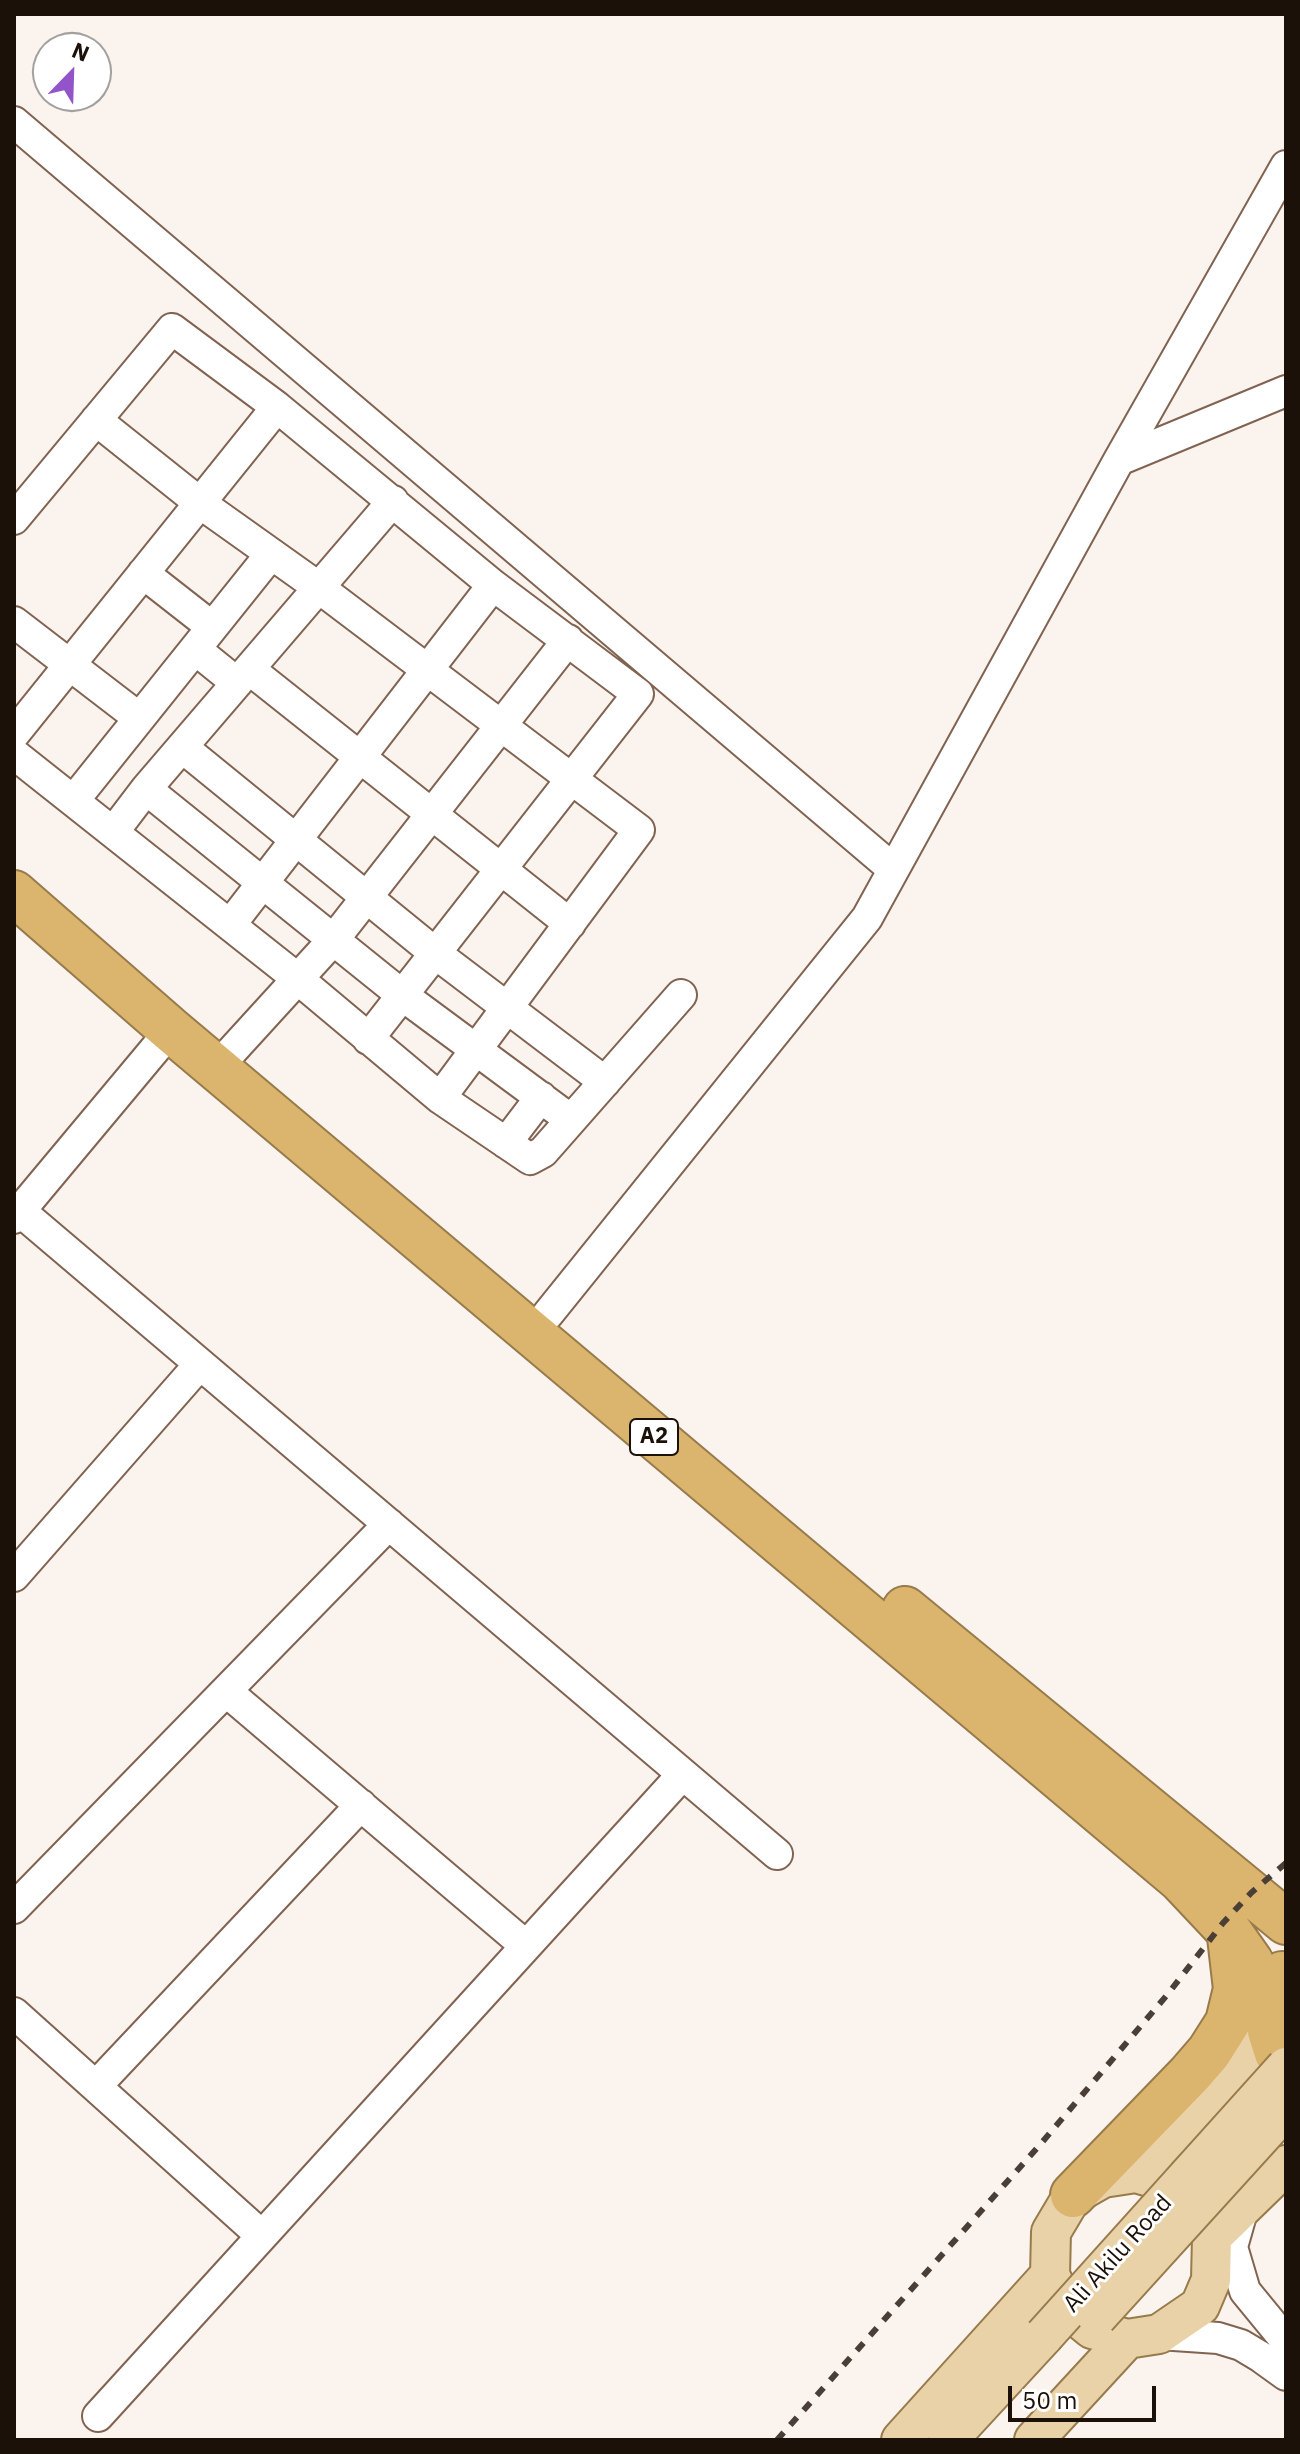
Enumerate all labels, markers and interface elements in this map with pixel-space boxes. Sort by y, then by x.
north arrow [32,32,112,112]
text: N [68,35,94,68]
road number: A2 [630,1419,678,1455]
street label: Ali Akilu Road [1058,2189,1178,2319]
scale bar [1012,2370,1160,2420]
text: 50 m [1022,2384,1077,2416]

